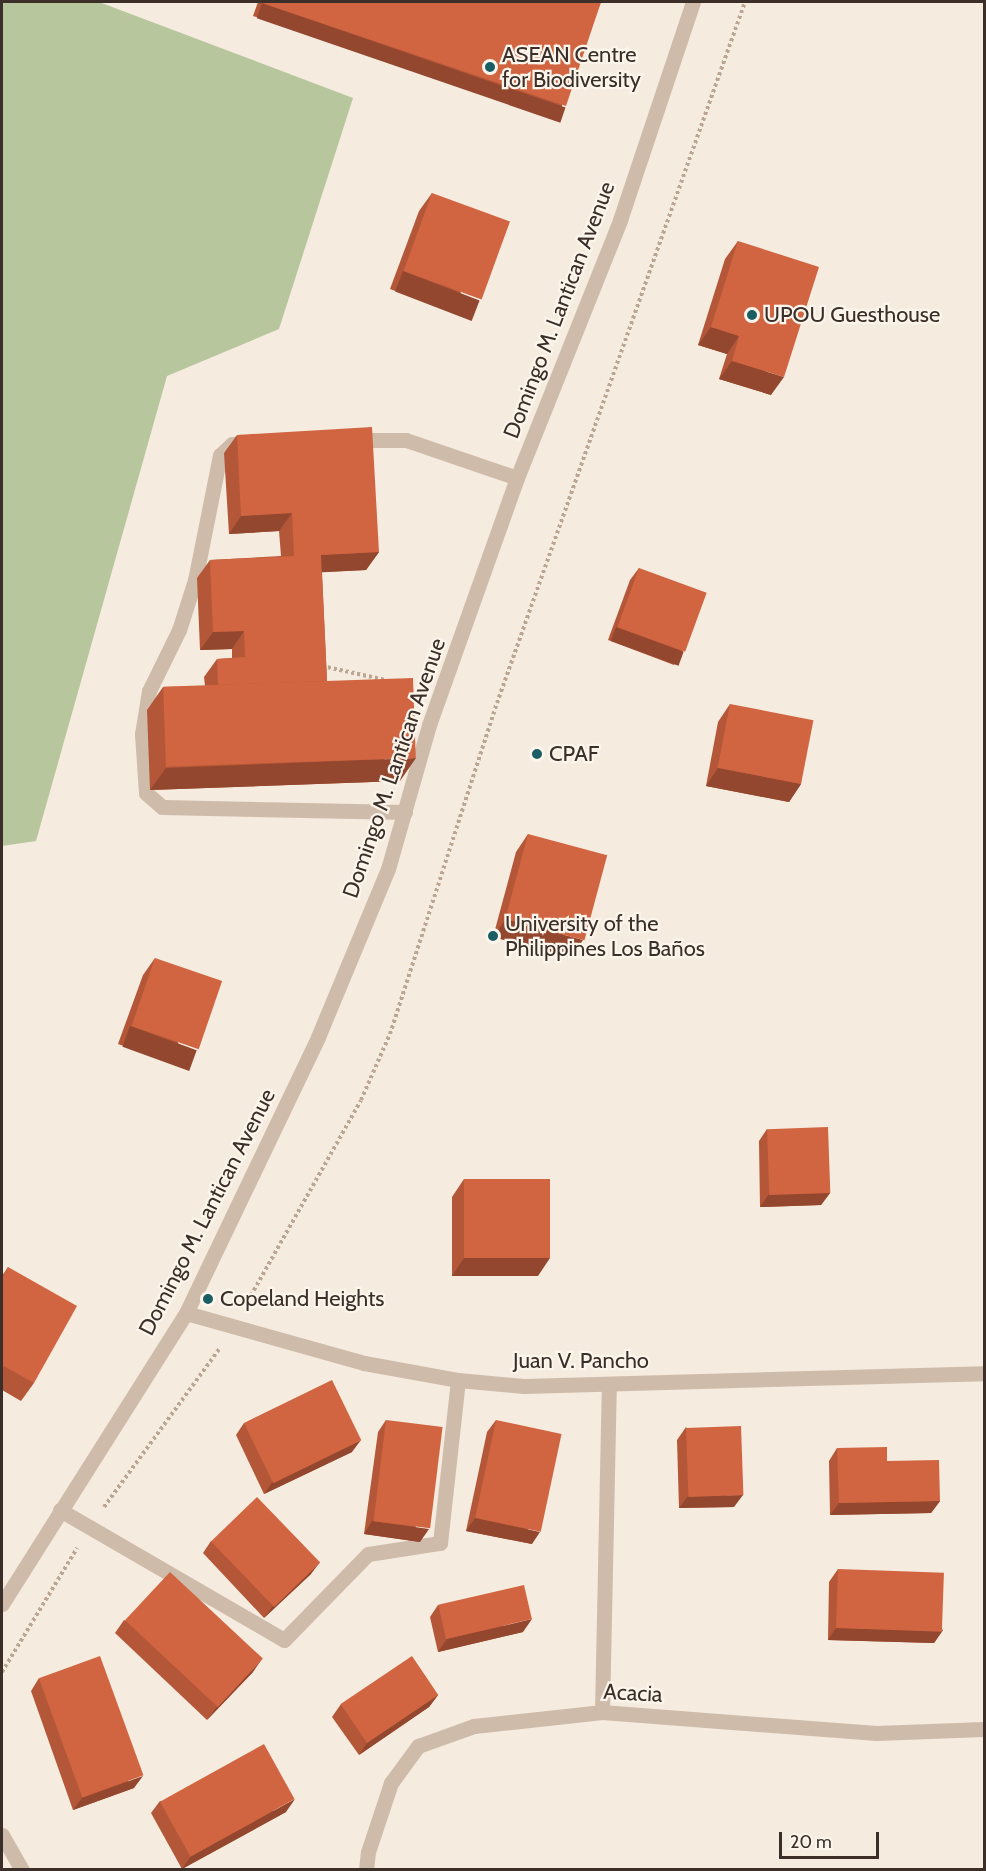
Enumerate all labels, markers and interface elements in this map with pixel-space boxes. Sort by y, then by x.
place label: ASEAN Centre for Biodiversity [502,41,641,92]
marker: ASEAN Centre for Biodiversity [483,60,497,74]
street label: Domingo M. Lantican Avenue [498,178,620,442]
place label: UPOU Guesthouse [764,302,940,328]
marker: UPOU Guesthouse [745,308,759,322]
street label: Domingo M. Lantican Avenue [337,635,451,901]
place label: CPAF [549,741,599,767]
marker: CPAF [530,747,544,761]
place label: University of the Philippines Los Baños [505,910,705,962]
marker: University of the Philippines Los Baños [486,929,500,943]
street label: Domingo M. Lantican Avenue [133,1084,281,1340]
place label: Copeland Heights [220,1286,384,1312]
marker: Copeland Heights [201,1292,215,1306]
street label: Juan V. Pancho [513,1348,649,1374]
street label: Acacia [603,1678,663,1708]
scale bar [782,1820,882,1858]
text: 20 m [790,1831,832,1853]

